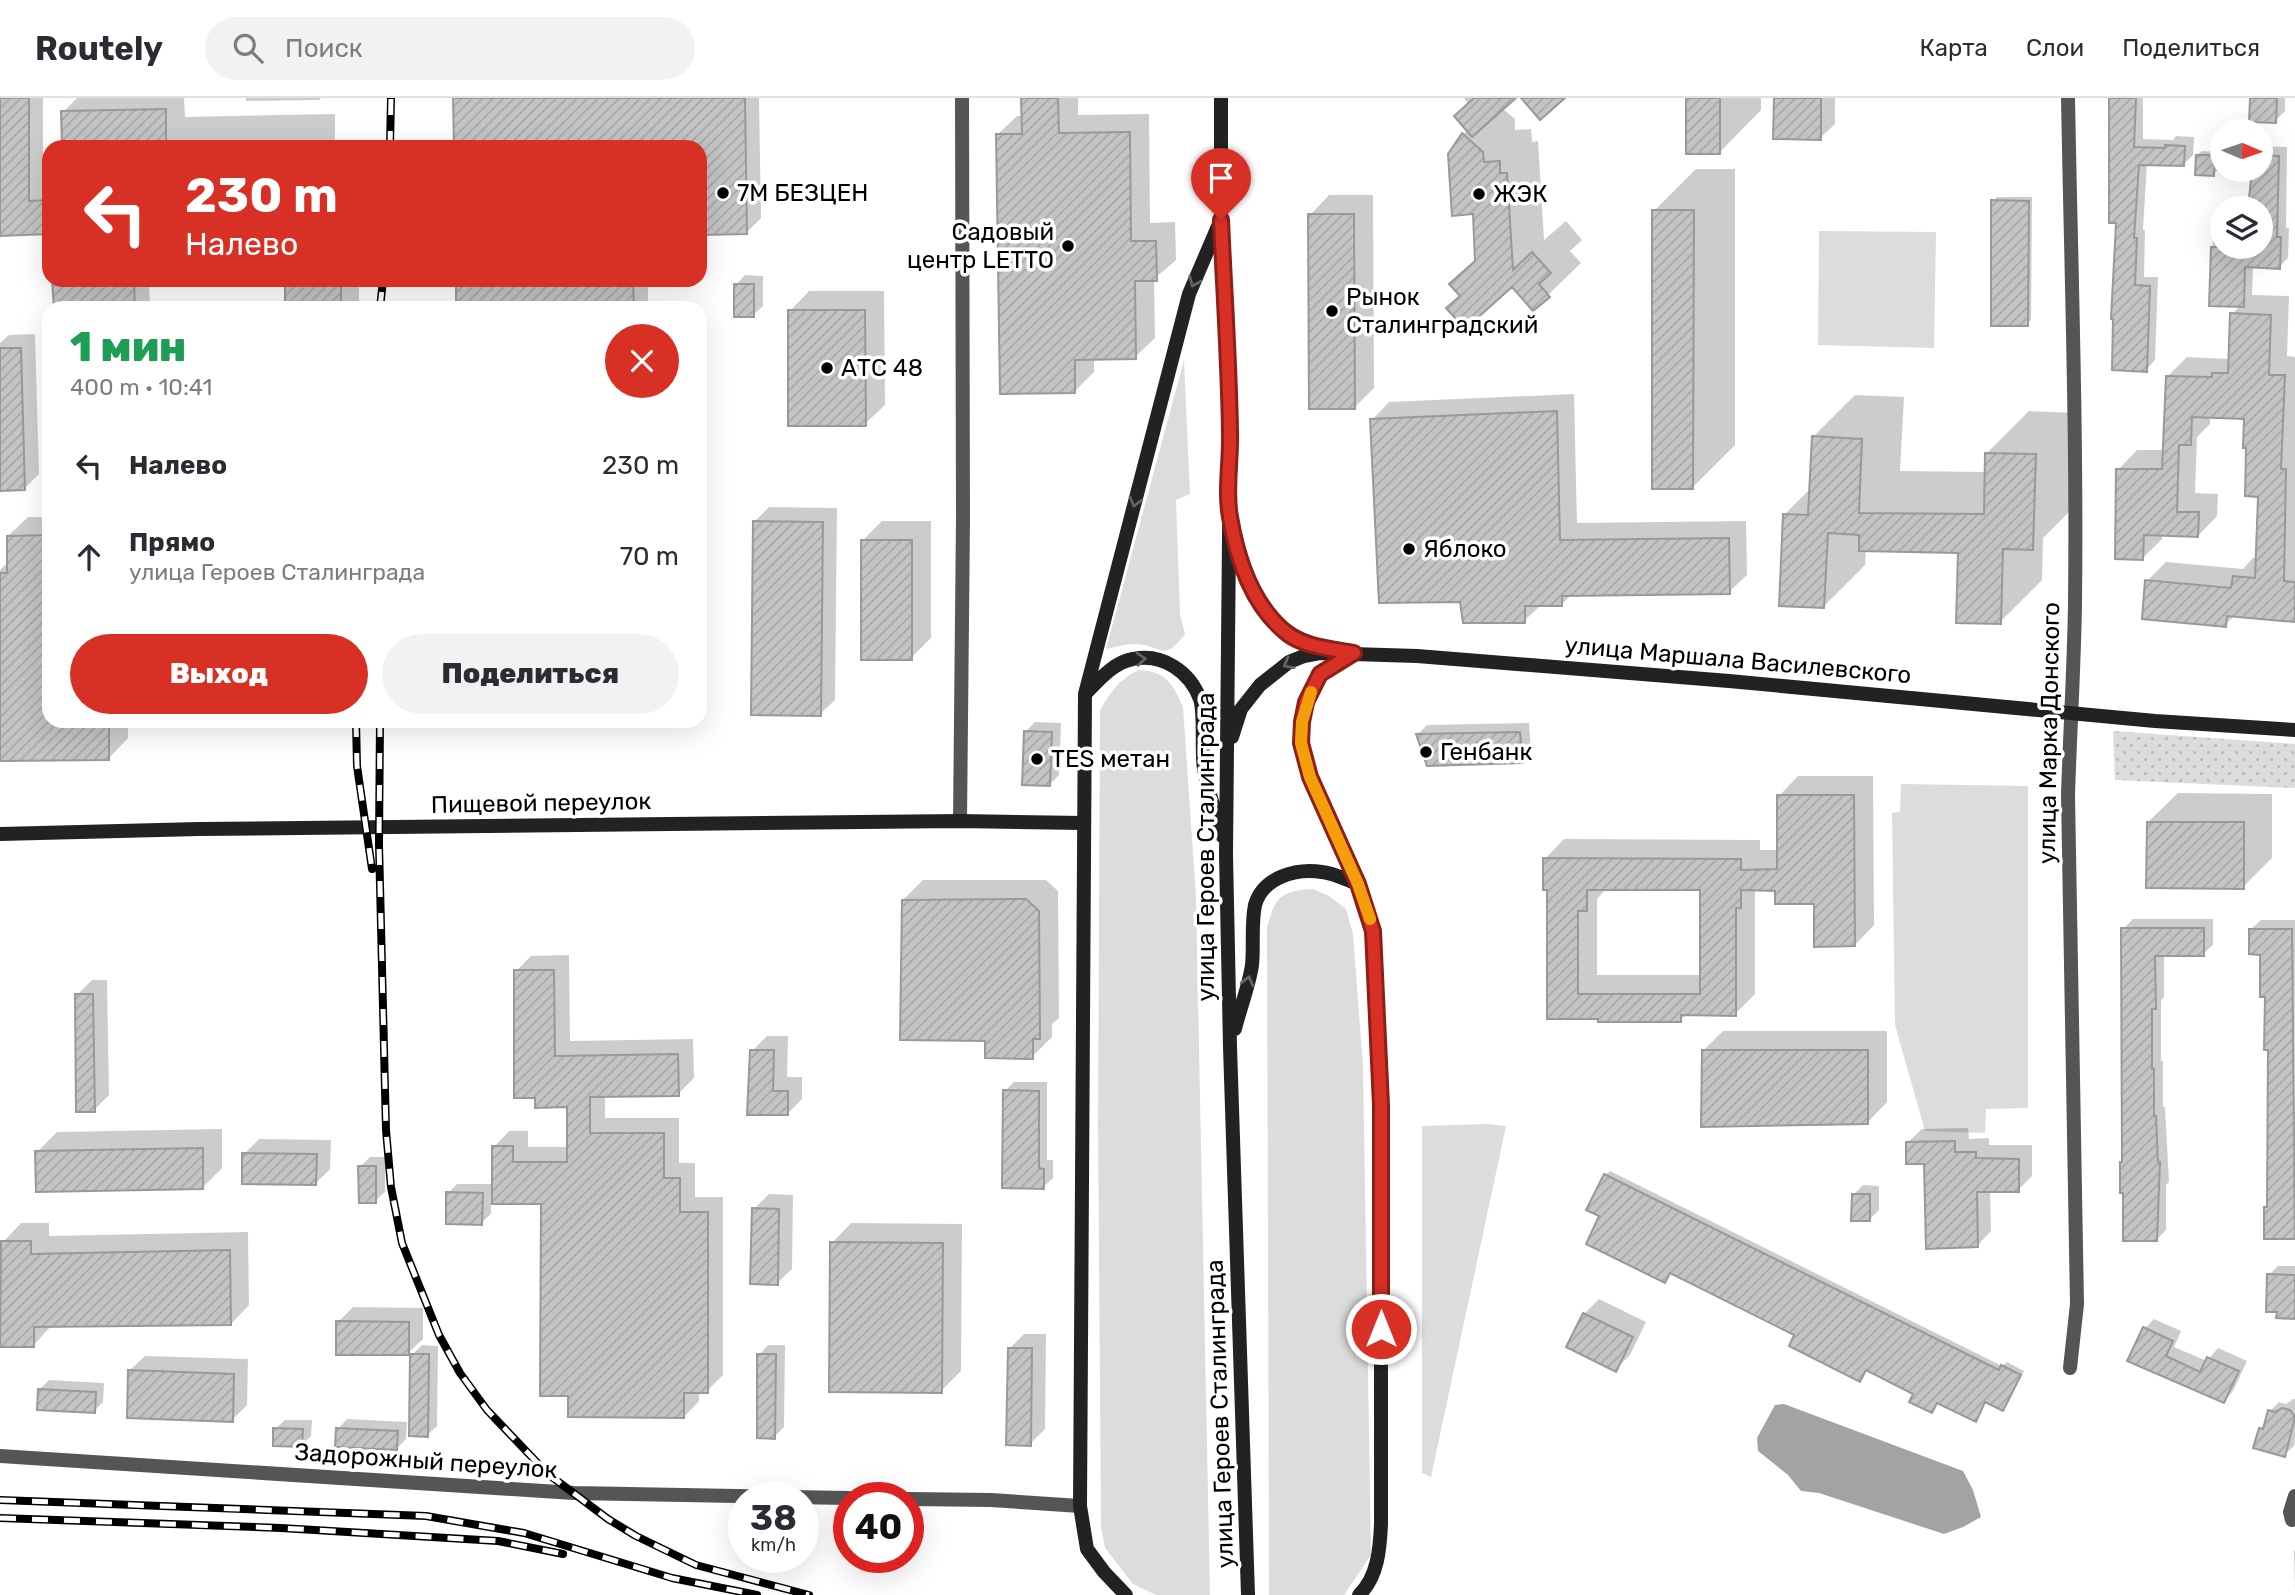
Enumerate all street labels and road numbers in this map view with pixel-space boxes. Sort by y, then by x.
street label: улица Марка Донского [2033,602,2065,864]
street label: улица Маршала Василевского [1564,631,1912,689]
street label: улица Героев Сталинграда [1192,693,1220,1001]
street label: Пищевой переулок [431,787,652,819]
street label: улица Героев Сталинграда [1201,1259,1239,1569]
street label: Задорожный переулок [294,1438,559,1484]

